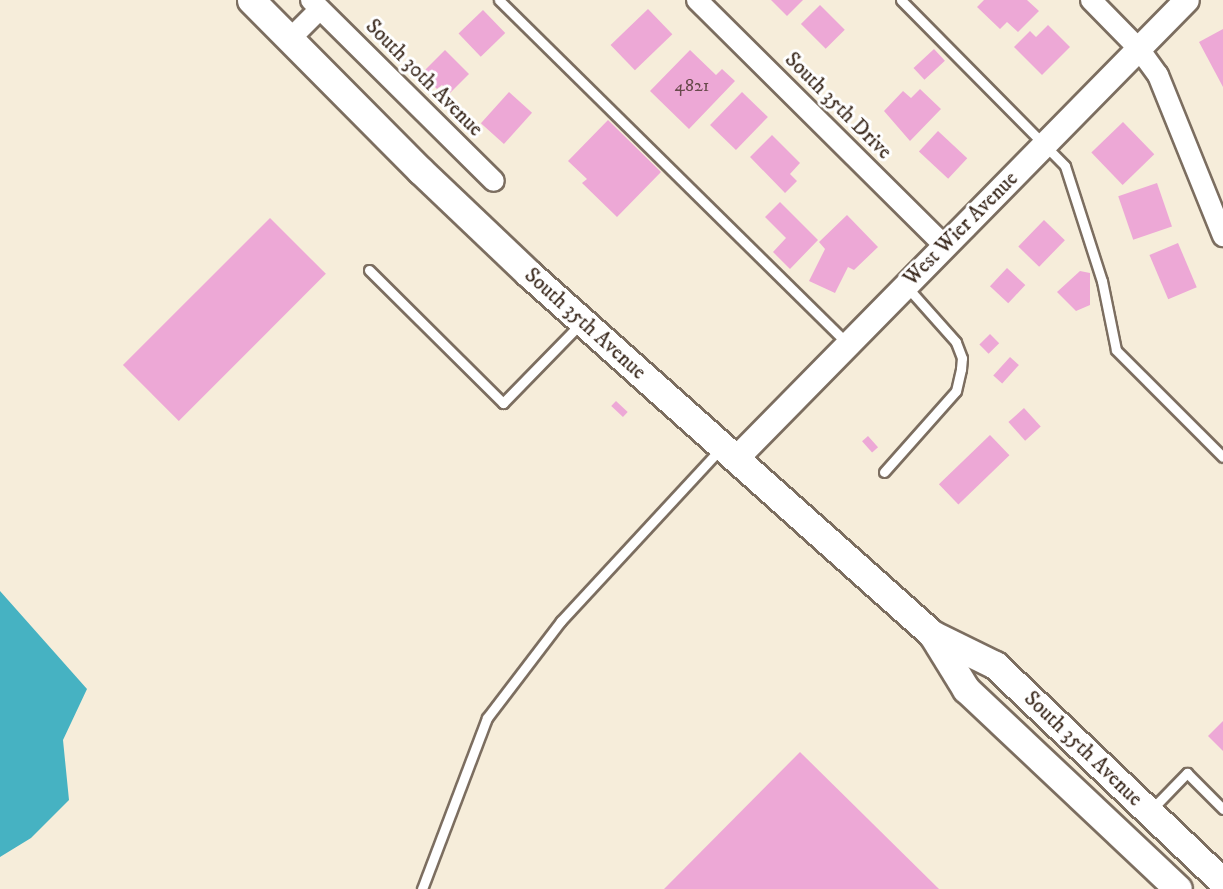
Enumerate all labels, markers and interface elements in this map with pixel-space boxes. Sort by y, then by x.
street label: South 30th Avenue [360,14,488,142]
street label: South 35th Drive [779,47,897,165]
house number: 4821 [675,75,709,97]
street label: West Wier Avenue [899,167,1023,291]
street label: South 35th Avenue [519,263,651,385]
street label: South 35th Avenue [1019,686,1147,812]

